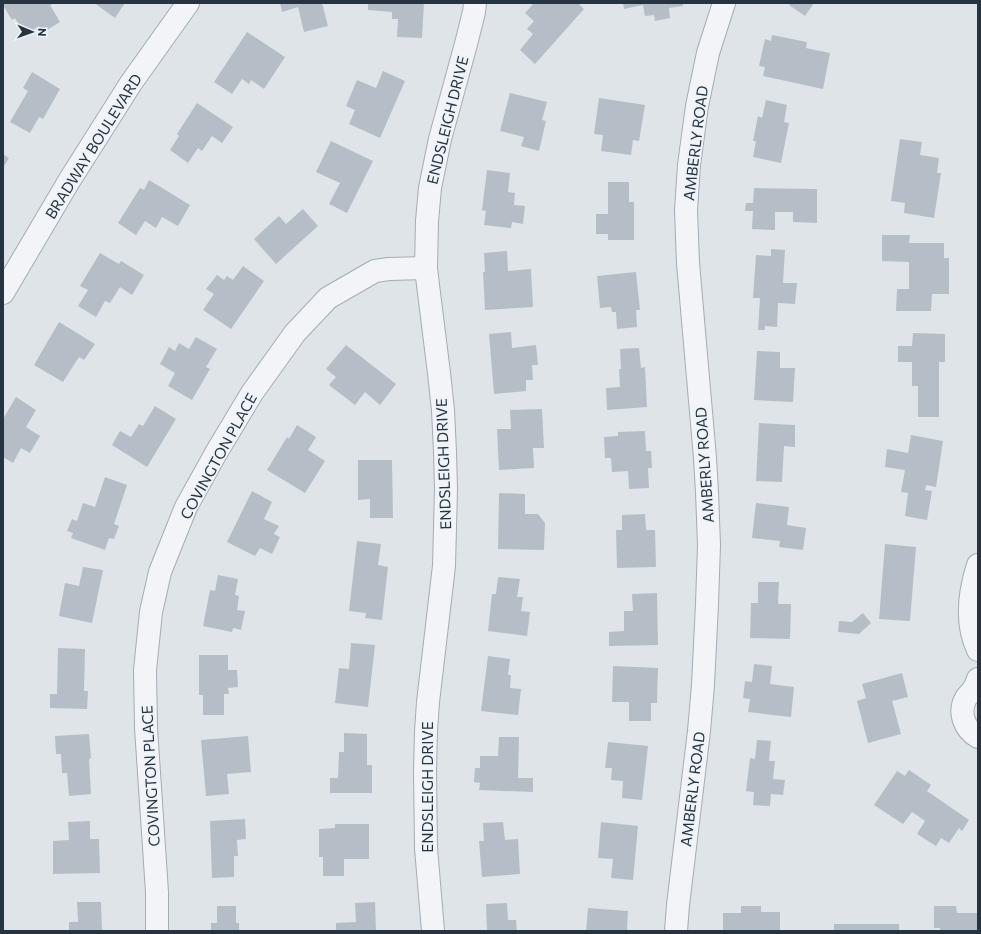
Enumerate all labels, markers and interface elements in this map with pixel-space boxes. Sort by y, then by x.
north arrow [12,12,52,52]
text: N [36,28,49,37]
street label: ENDSLEIGH DRIVE [422,54,472,186]
street label: BRADWAY BOULEVARD [41,70,145,222]
street label: AMBERLY ROAD [679,84,711,202]
street label: COVINGTON PLACE [176,390,260,522]
street label: ENDSLEIGH DRIVE [432,398,454,530]
street label: AMBERLY ROAD [691,407,717,523]
street label: COVINGTON PLACE [137,705,163,847]
street label: ENDSLEIGH DRIVE [418,721,436,853]
street label: AMBERLY ROAD [676,730,708,848]

